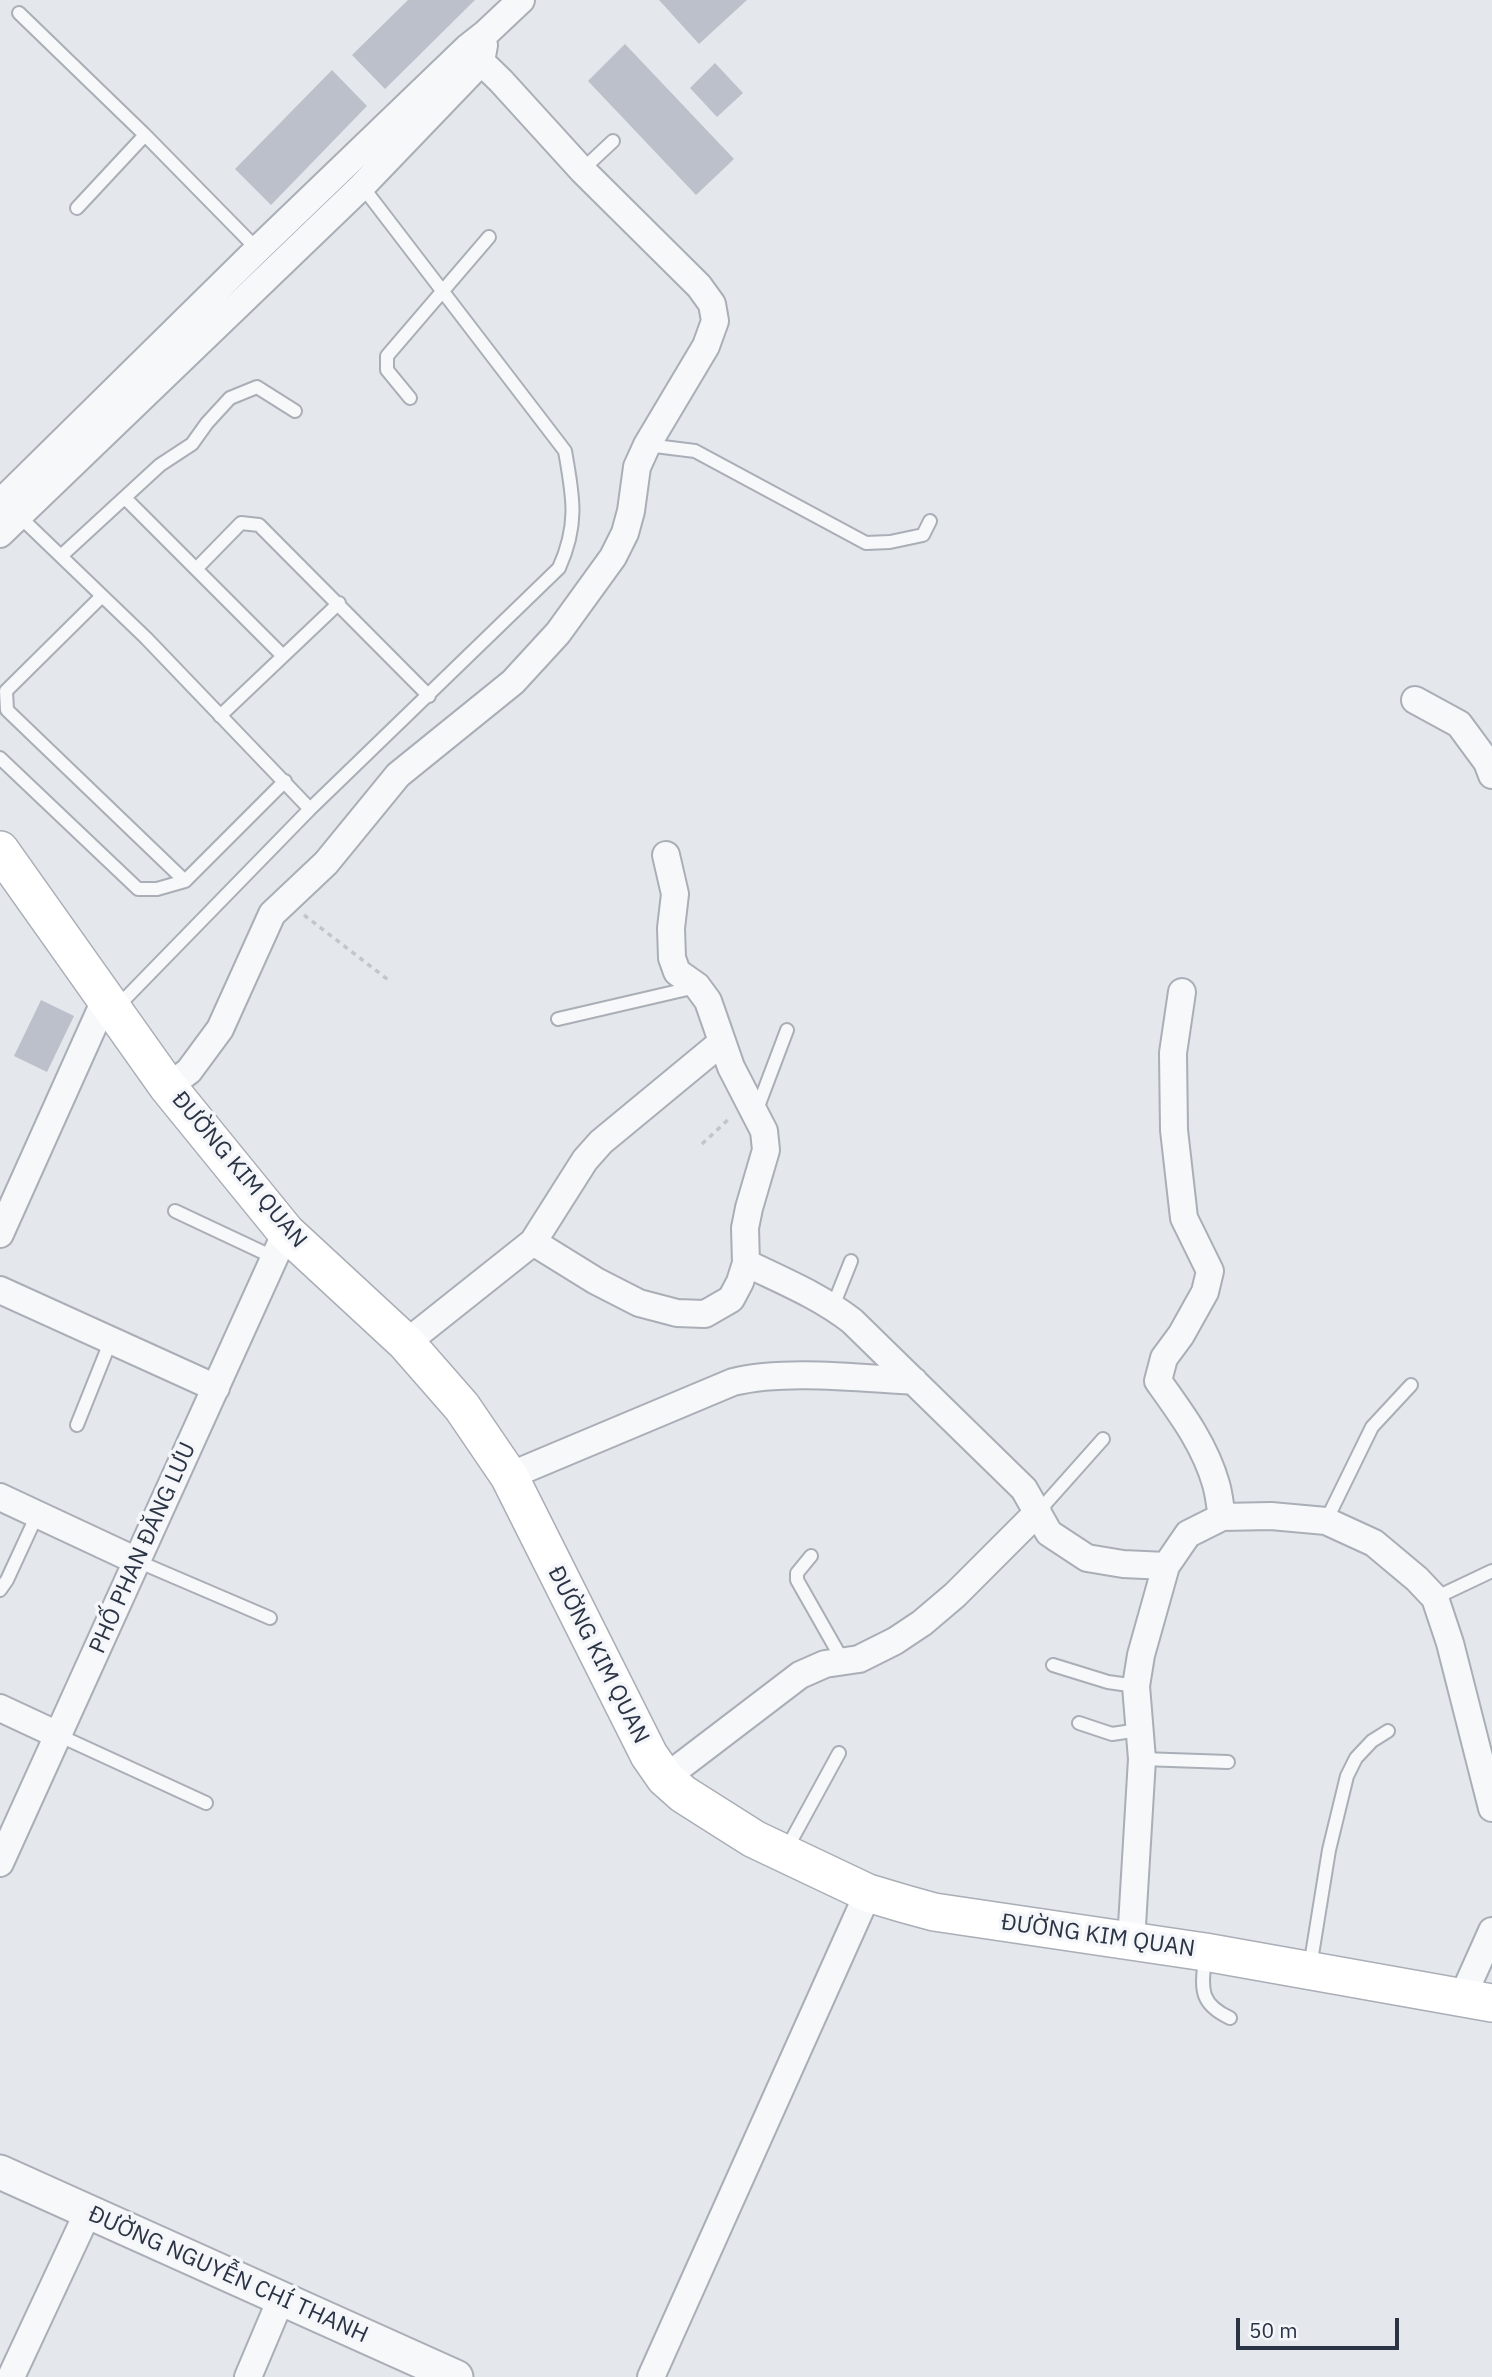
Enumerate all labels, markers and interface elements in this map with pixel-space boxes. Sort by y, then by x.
street label: ĐƯỜNG KIM QUAN [166,1086,312,1254]
street label: PHỐ PHAN ĐĂNG LƯU [84,1438,202,1658]
street label: ĐƯỜNG KIM QUAN [541,1562,655,1748]
street label: ĐƯỜNG KIM QUAN [999,1909,1197,1963]
street label: ĐƯỜNG NGUYỄN CHÍ THANH [84,2201,372,2349]
scale bar [1240,2304,1403,2348]
text: 50 m [1249,2316,1298,2344]

